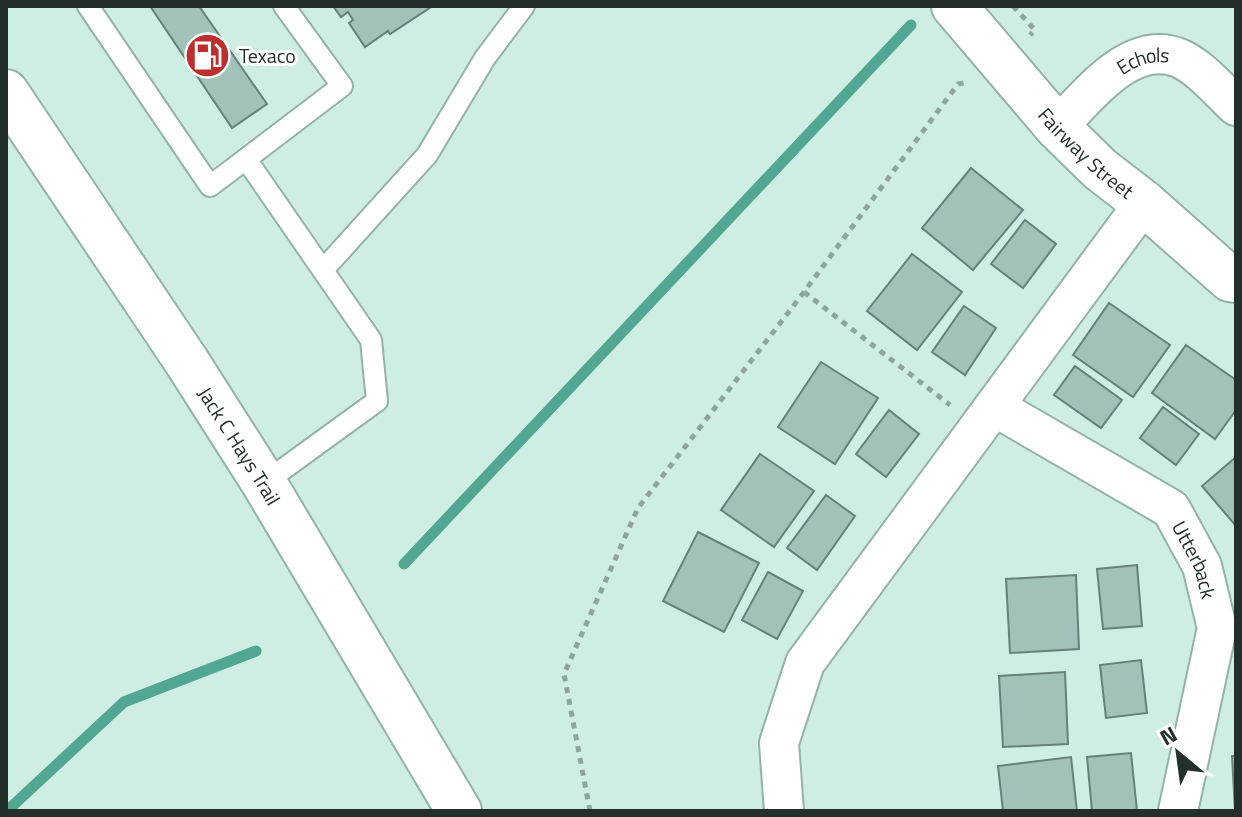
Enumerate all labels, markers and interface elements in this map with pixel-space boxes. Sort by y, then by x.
fuel station icon: Texaco [184,31,232,79]
street label: Echols [1110,38,1172,82]
place label: Texaco [239,40,296,71]
street label: Fairway Street [1031,100,1141,206]
street label: Jack C Hays Trail [191,380,289,511]
street label: Utterback [1165,515,1225,602]
north arrow [1138,713,1218,793]
text: N [1153,717,1183,754]

